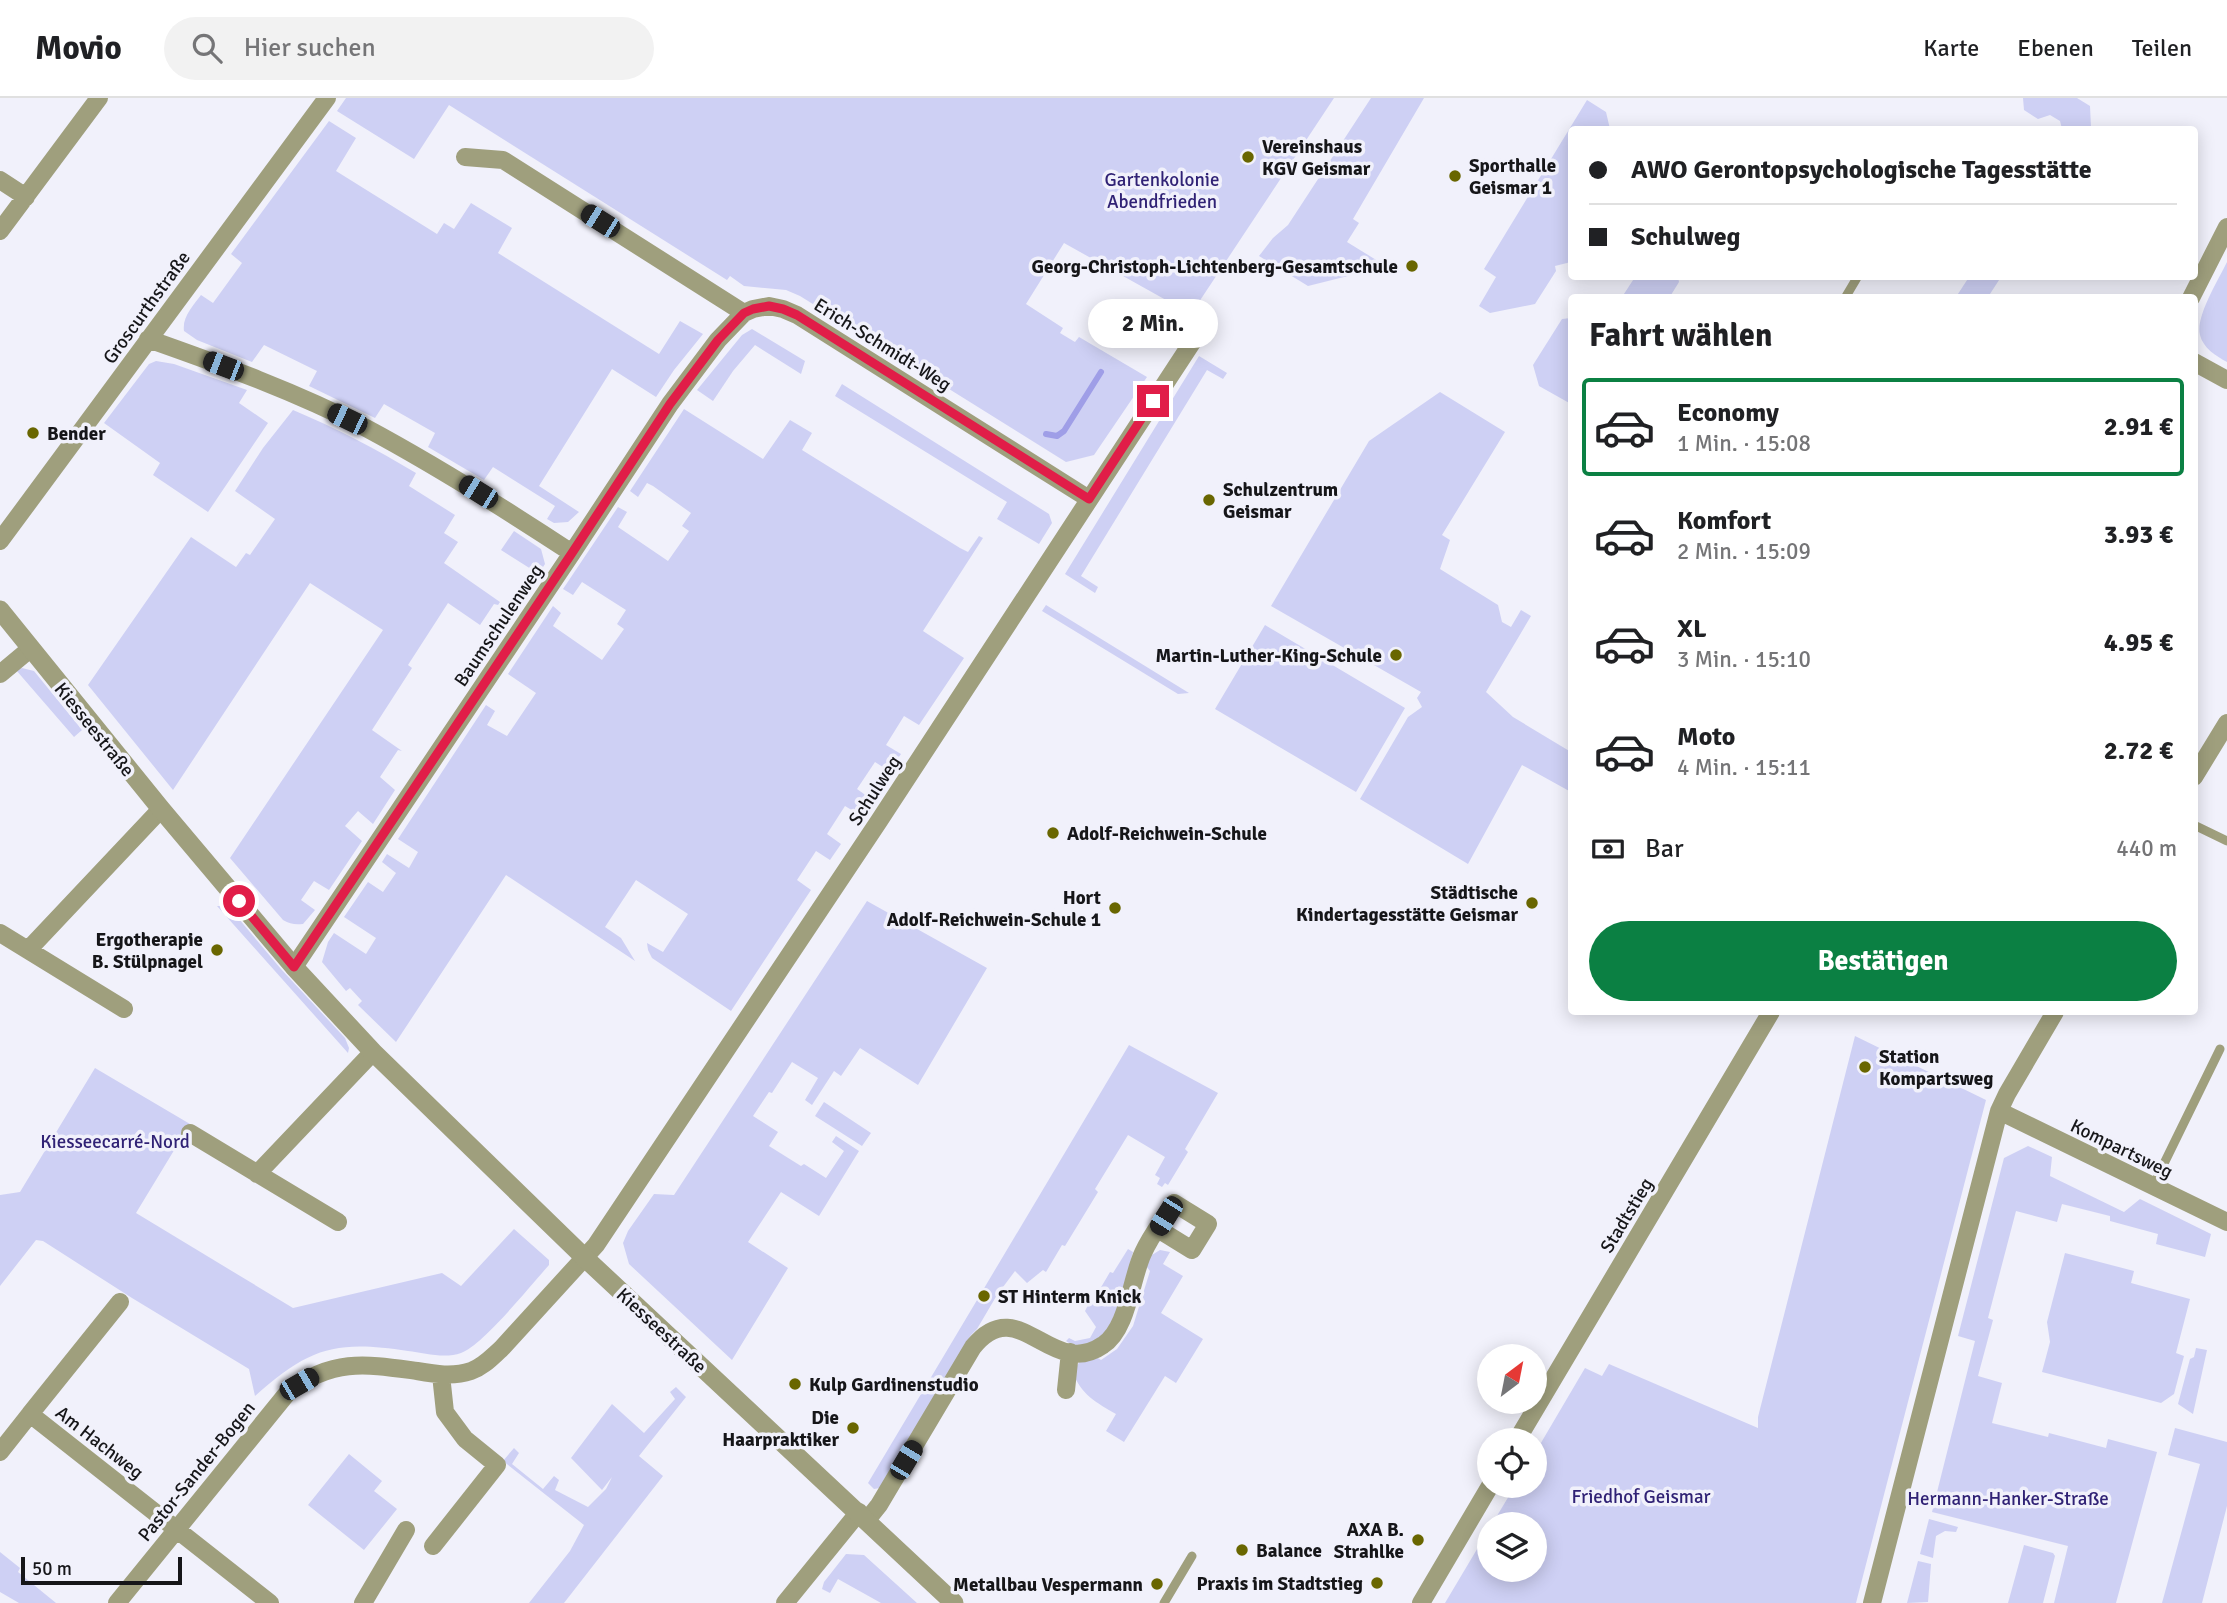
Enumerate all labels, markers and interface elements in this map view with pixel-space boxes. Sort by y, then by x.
search box [164,17,654,80]
text: Movio [35,28,122,69]
icon: search [188,29,226,67]
text: Hier suchen [244,32,376,64]
text: Karte [1923,33,1979,63]
text: Ebenen [2017,33,2094,63]
text: Teilen [2132,33,2192,63]
place label: Vereinshaus KGV Geismar [1262,135,1371,181]
marker: Vereinshaus KGV Geismar [1240,149,1256,165]
place label: Sporthalle Geismar 1 [1469,154,1556,200]
text: AWO Gerontopsychologische Tagesstätte [1631,154,2092,186]
park label: Gartenkolonie Abendfrieden [1105,168,1219,214]
marker: Sporthalle Geismar 1 [1447,168,1463,184]
car [577,201,624,241]
text: Schulweg [1631,221,1741,253]
street label: Groscurthstraße [98,246,196,369]
place label: Georg-Christoph-Lichtenberg-Gesamtschule [1032,255,1398,279]
marker: Georg-Christoph-Lichtenberg-Gesamtschule [1404,258,1420,274]
street label: Erich-Schmidt-Weg [809,293,956,397]
callout: 2 Min. [1088,300,1218,348]
text: 2 Min. [1122,309,1184,338]
text: Fahrt wählen [1589,316,1773,355]
car [200,349,247,383]
route end [1137,385,1169,417]
icon: car [1593,396,1656,459]
text: Economy [1677,397,1779,429]
car [324,400,371,438]
text: 2.91 € [2104,411,2173,443]
place label: Bender [47,422,106,446]
marker: Bender [25,425,41,441]
text: 1 Min. · 15:08 [1677,429,1811,458]
car [455,472,502,512]
place label: Schulzentrum Geismar [1223,478,1338,524]
marker: Schulzentrum Geismar [1201,492,1217,508]
icon: car [1593,504,1656,567]
text: Komfort [1677,505,1771,537]
text: 3.93 € [2104,519,2173,551]
text: 2 Min. · 15:09 [1677,537,1811,566]
street label: Baumschulenweg [449,560,549,691]
icon: car [1593,612,1656,675]
text: XL [1677,613,1707,645]
text: 4.95 € [2104,627,2173,659]
place label: Martin-Luther-King-Schule [1155,644,1382,668]
text: 3 Min. · 15:10 [1677,645,1811,674]
marker: Martin-Luther-King-Schule [1388,647,1404,663]
street label: Kiesseestraße [49,678,140,782]
icon: car [1593,720,1656,783]
text: Moto [1677,721,1735,753]
text: 2.72 € [2104,735,2173,767]
street label: Schulweg [843,751,906,830]
text: 4 Min. · 15:11 [1677,753,1811,782]
place label: Adolf-Reichwein-Schule [1067,822,1267,846]
marker: Adolf-Reichwein-Schule [1045,825,1061,841]
icon: cash [1589,830,1627,868]
text: Bar [1645,833,1683,865]
text: 440 m [2116,834,2177,863]
place label: Städtische Kindertagesstätte Geismar [1296,881,1518,927]
route start [223,885,255,917]
place label: Hort Adolf-Reichwein-Schule 1 [887,886,1101,932]
marker: Städtische Kindertagesstätte Geismar [1524,895,1540,911]
marker: Hort Adolf-Reichwein-Schule 1 [1107,900,1123,916]
button: Bestätigen [1589,921,2177,1001]
place label: Ergotherapie B. Stülpnagel [92,928,203,974]
marker: Ergotherapie B. Stülpnagel [209,942,225,958]
place label: Station Kompartsweg [1879,1045,1993,1091]
marker: Station Kompartsweg [1857,1059,1873,1075]
street label: Kompartsweg [2066,1114,2177,1184]
park label: Kiesseecarré-Nord [40,1130,190,1154]
street label: Stadtstieg [1595,1174,1659,1257]
car [1146,1193,1187,1239]
street label: Kiesseestraße [611,1283,711,1379]
place label: ST Hinterm Knick [998,1285,1141,1309]
marker: ST Hinterm Knick [976,1288,992,1304]
north arrow [1477,1344,1547,1414]
map controls [1477,1344,1547,1582]
car [276,1364,323,1404]
place label: Kulp Gardinenstudio [809,1373,979,1397]
marker: Kulp Gardinenstudio [787,1376,803,1392]
street label: Pastor-Sander-Bogen [133,1397,261,1547]
street label: Am Hachweg [50,1401,148,1485]
place label: Die Haarpraktiker [722,1406,839,1452]
marker: Die Haarpraktiker [845,1420,861,1436]
button: locate [1477,1428,1547,1498]
car [887,1437,926,1483]
park label: Friedhof Geismar [1571,1485,1711,1509]
park label: Hermann-Hanker-Straße [1907,1487,2109,1511]
button: layers [1477,1512,1547,1582]
place label: AXA B. Strahlke [1334,1518,1404,1564]
marker: AXA B. Strahlke [1410,1532,1426,1548]
place label: Balance [1256,1539,1322,1563]
marker: Balance [1234,1542,1250,1558]
scale bar [21,1554,182,1586]
text: 50 m [32,1557,72,1581]
place label: Praxis im Stadtstieg [1197,1572,1363,1596]
place label: Metallbau Vespermann [953,1573,1143,1597]
marker: Praxis im Stadtstieg [1369,1575,1385,1591]
marker: Metallbau Vespermann [1149,1576,1165,1592]

